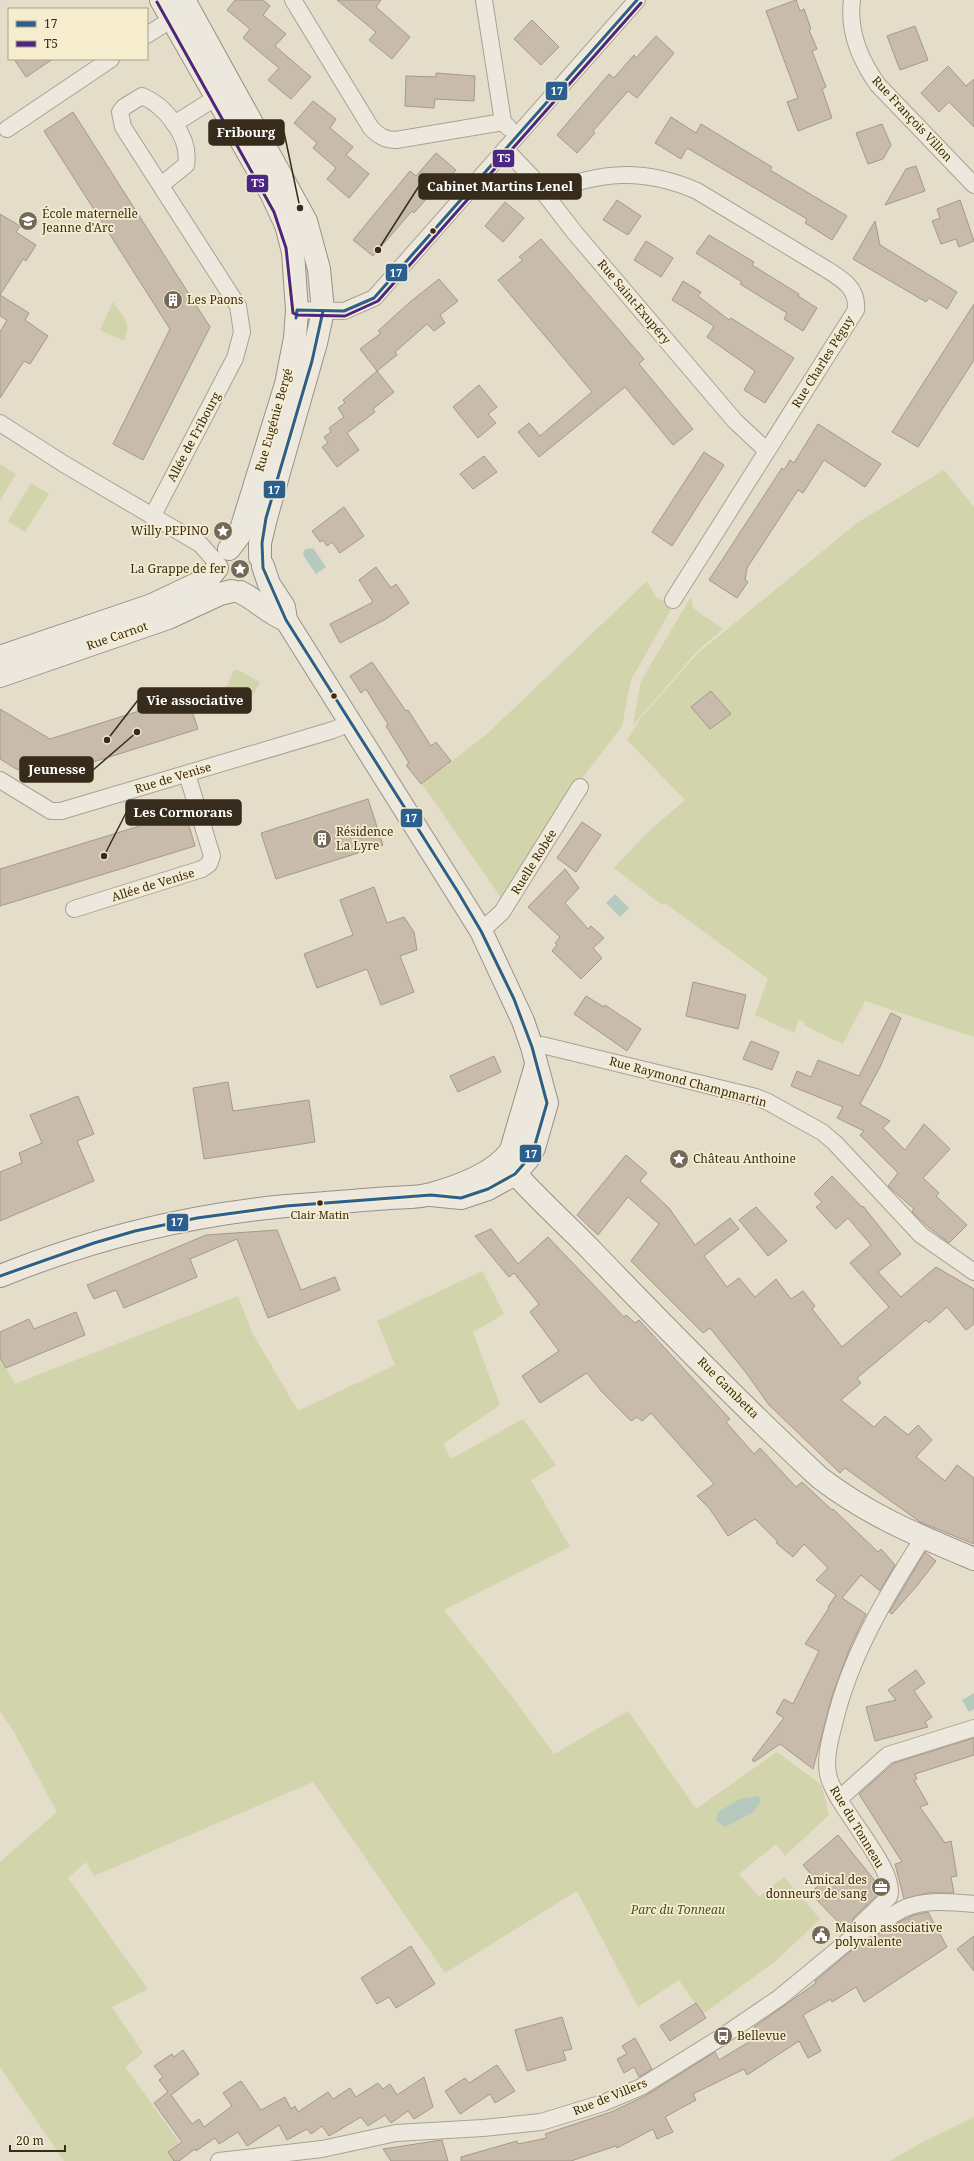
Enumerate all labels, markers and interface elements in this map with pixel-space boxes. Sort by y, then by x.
legend [8,8,148,60]
text: 17 [44,15,58,32]
text: T5 [44,35,58,52]
street label: Rue François Villon [868,72,957,165]
line badge: 17 [545,81,568,101]
text: 17 [551,83,563,98]
callout: Fribourg [209,120,284,145]
text: Fribourg [217,123,276,141]
line badge: T5 [492,149,515,168]
text: T5 [497,150,511,165]
line badge: T5 [246,174,269,193]
callout: Cabinet Martins Lenel [419,174,581,199]
text: T5 [251,175,265,190]
text: Cabinet Martins Lenel [427,177,573,195]
place label: École maternelle Jeanne d'Arc [41,205,138,236]
school or university icon: École maternelle Jeanne d'Arc [17,210,39,232]
unlabelled marker [428,226,438,236]
street label: Rue Saint-Exupéry [594,256,675,348]
line badge: 17 [385,263,408,282]
text: 17 [390,265,402,280]
building icon: Les Paons [162,289,184,311]
place label: Les Paons [187,291,244,308]
street label: Rue Charles Péguy [787,312,858,411]
street label: Rue Eugénie Bergé [251,366,296,474]
street label: Allée de Fribourg [163,388,225,485]
line badge: 17 [263,480,286,499]
text: 17 [268,482,280,497]
place icon: Willy PEPINO [212,520,234,542]
place label: Willy PEPINO [131,522,209,539]
place icon: La Grappe de fer [229,558,251,580]
place label: La Grappe de fer [130,560,226,577]
street label: Rue Carnot [84,617,150,654]
callout: Vie associative [138,688,251,713]
text: Vie associative [146,691,244,709]
unlabelled marker [329,691,339,701]
callout: Jeunesse [20,757,93,782]
street label: Rue de Venise [133,758,213,797]
text: Jeunesse [27,760,86,778]
callout: Les Cormorans [126,800,241,825]
text: Les Cormorans [133,803,233,821]
line badge: 17 [400,808,423,828]
text: 17 [405,810,417,825]
place label: Résidence La Lyre [336,823,393,854]
street label: Ruelle Robée [507,826,560,898]
building icon: Résidence La Lyre [311,828,333,850]
street label: Allée de Venise [109,864,196,905]
street label: Rue Raymond Champmartin [607,1052,769,1111]
line badge: 17 [519,1144,542,1163]
text: 17 [525,1146,537,1161]
place icon: Château Anthoine [668,1148,690,1170]
place label: Château Anthoine [693,1150,796,1167]
marker: Clair Matin [315,1198,325,1208]
place label: Clair Matin [291,1207,349,1222]
line badge: 17 [166,1213,189,1232]
text: 17 [171,1214,183,1229]
street label: Rue Gambetta [694,1353,763,1422]
street label: Rue du Tonneau [826,1782,889,1871]
place label: Amical des donneurs de sang [766,1871,868,1902]
office icon: Amical des donneurs de sang [870,1876,892,1898]
park label: Parc du Tonneau [630,1901,725,1918]
place label: Maison associative polyvalente [835,1919,943,1950]
public building icon: Maison associative polyvalente [810,1924,832,1946]
bus stop icon: Bellevue [712,2025,734,2047]
place label: Bellevue [737,2027,786,2044]
street label: Rue de Villers [570,2074,650,2119]
scale bar [10,2127,65,2153]
text: 20 m [16,2132,44,2149]

